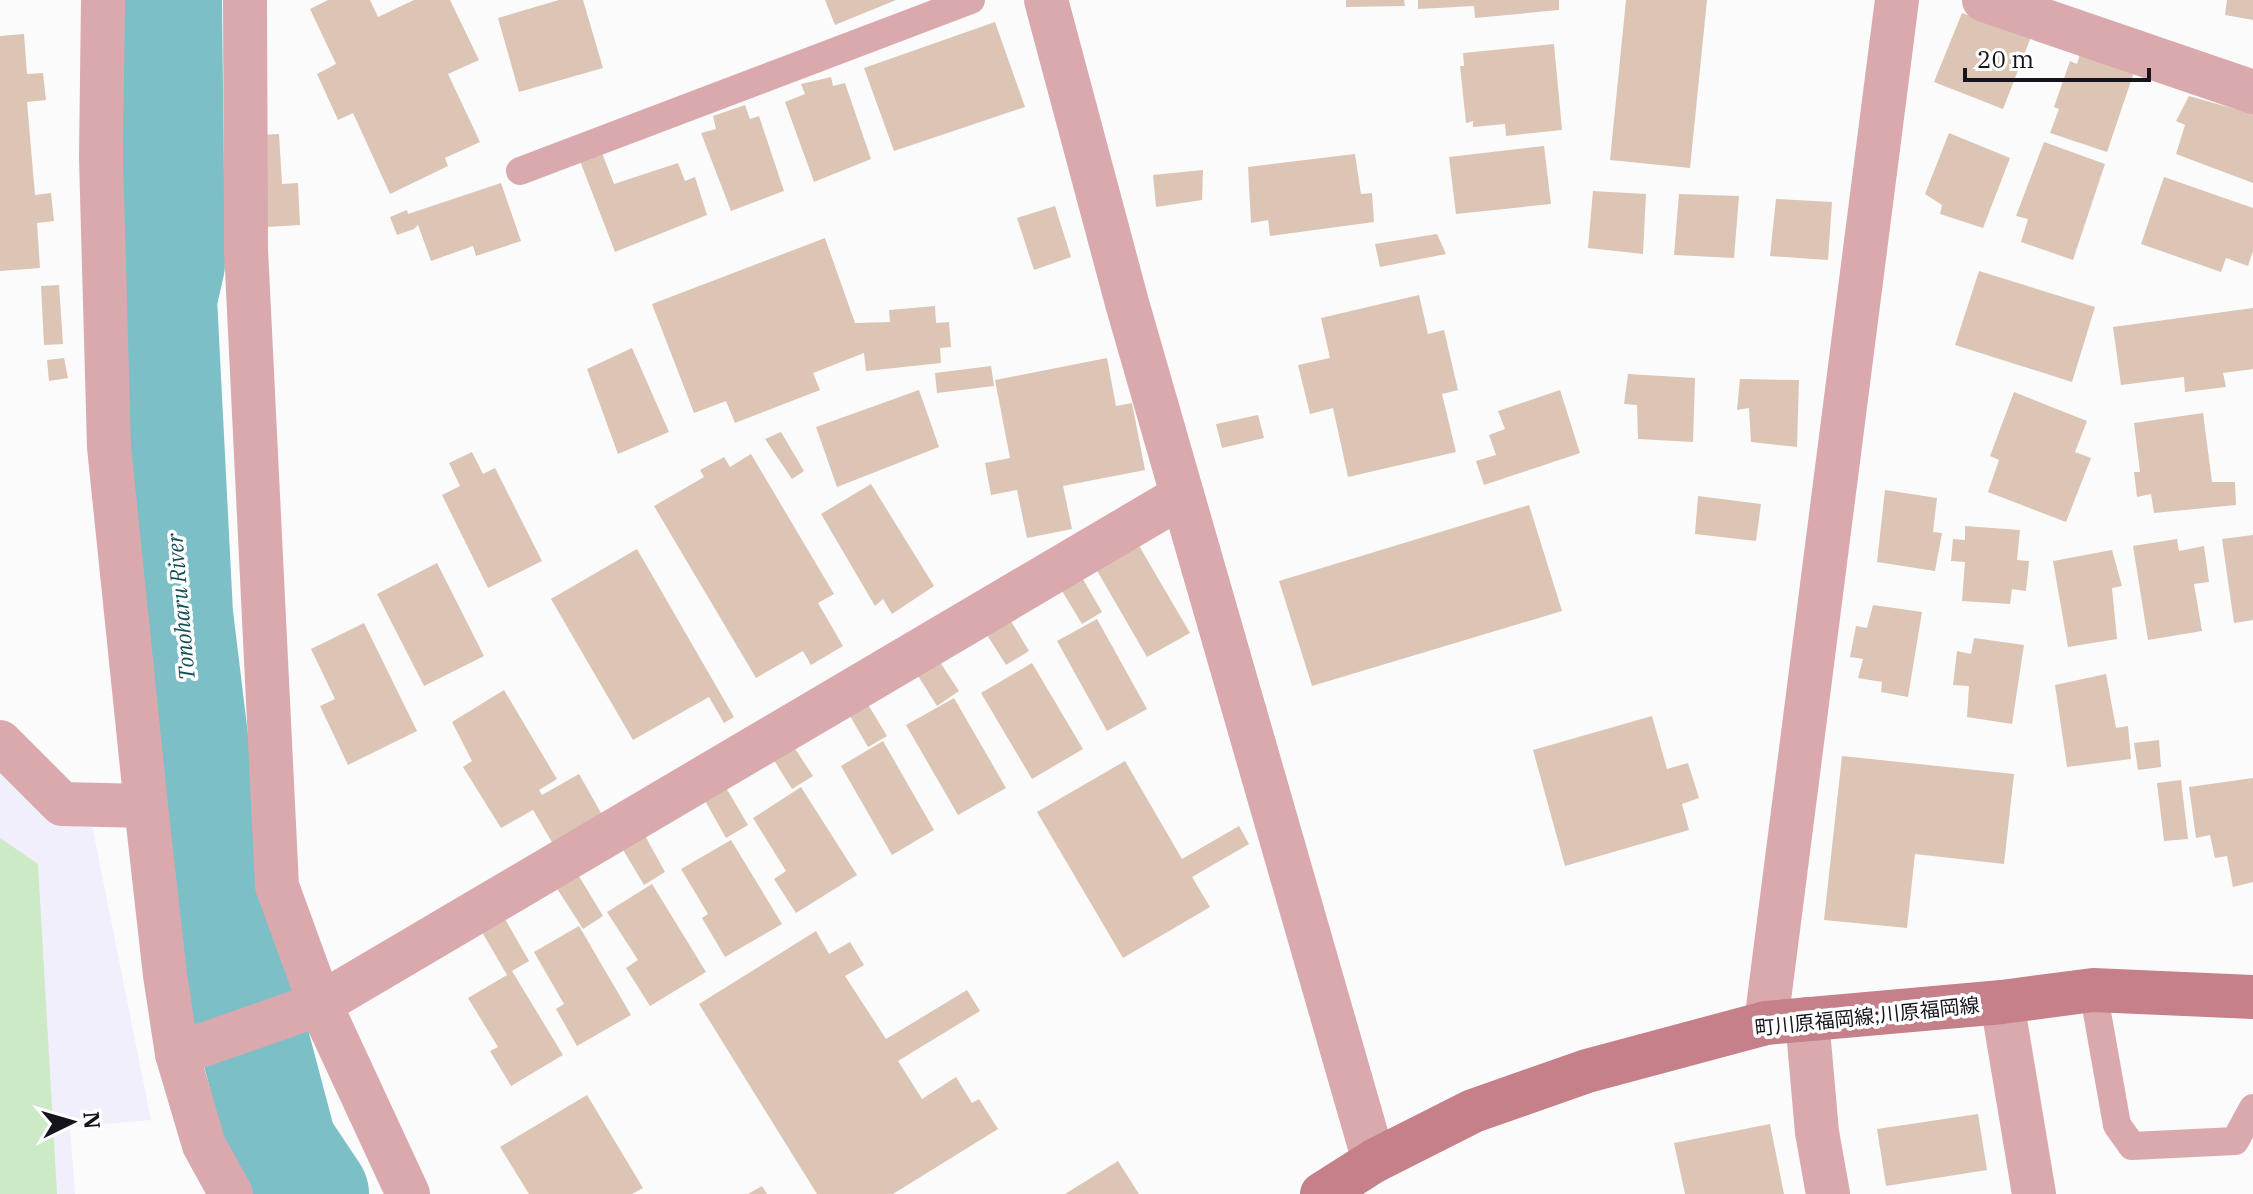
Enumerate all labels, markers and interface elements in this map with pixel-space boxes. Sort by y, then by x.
scale bar [1965,32,2149,82]
text: 20 m [1977,43,2034,75]
water label: Tonoharu River [159,531,201,682]
street label: 町川原福岡線;川原福岡線 [1753,991,1981,1041]
north arrow [32,1082,112,1162]
text: N [77,1110,108,1130]

